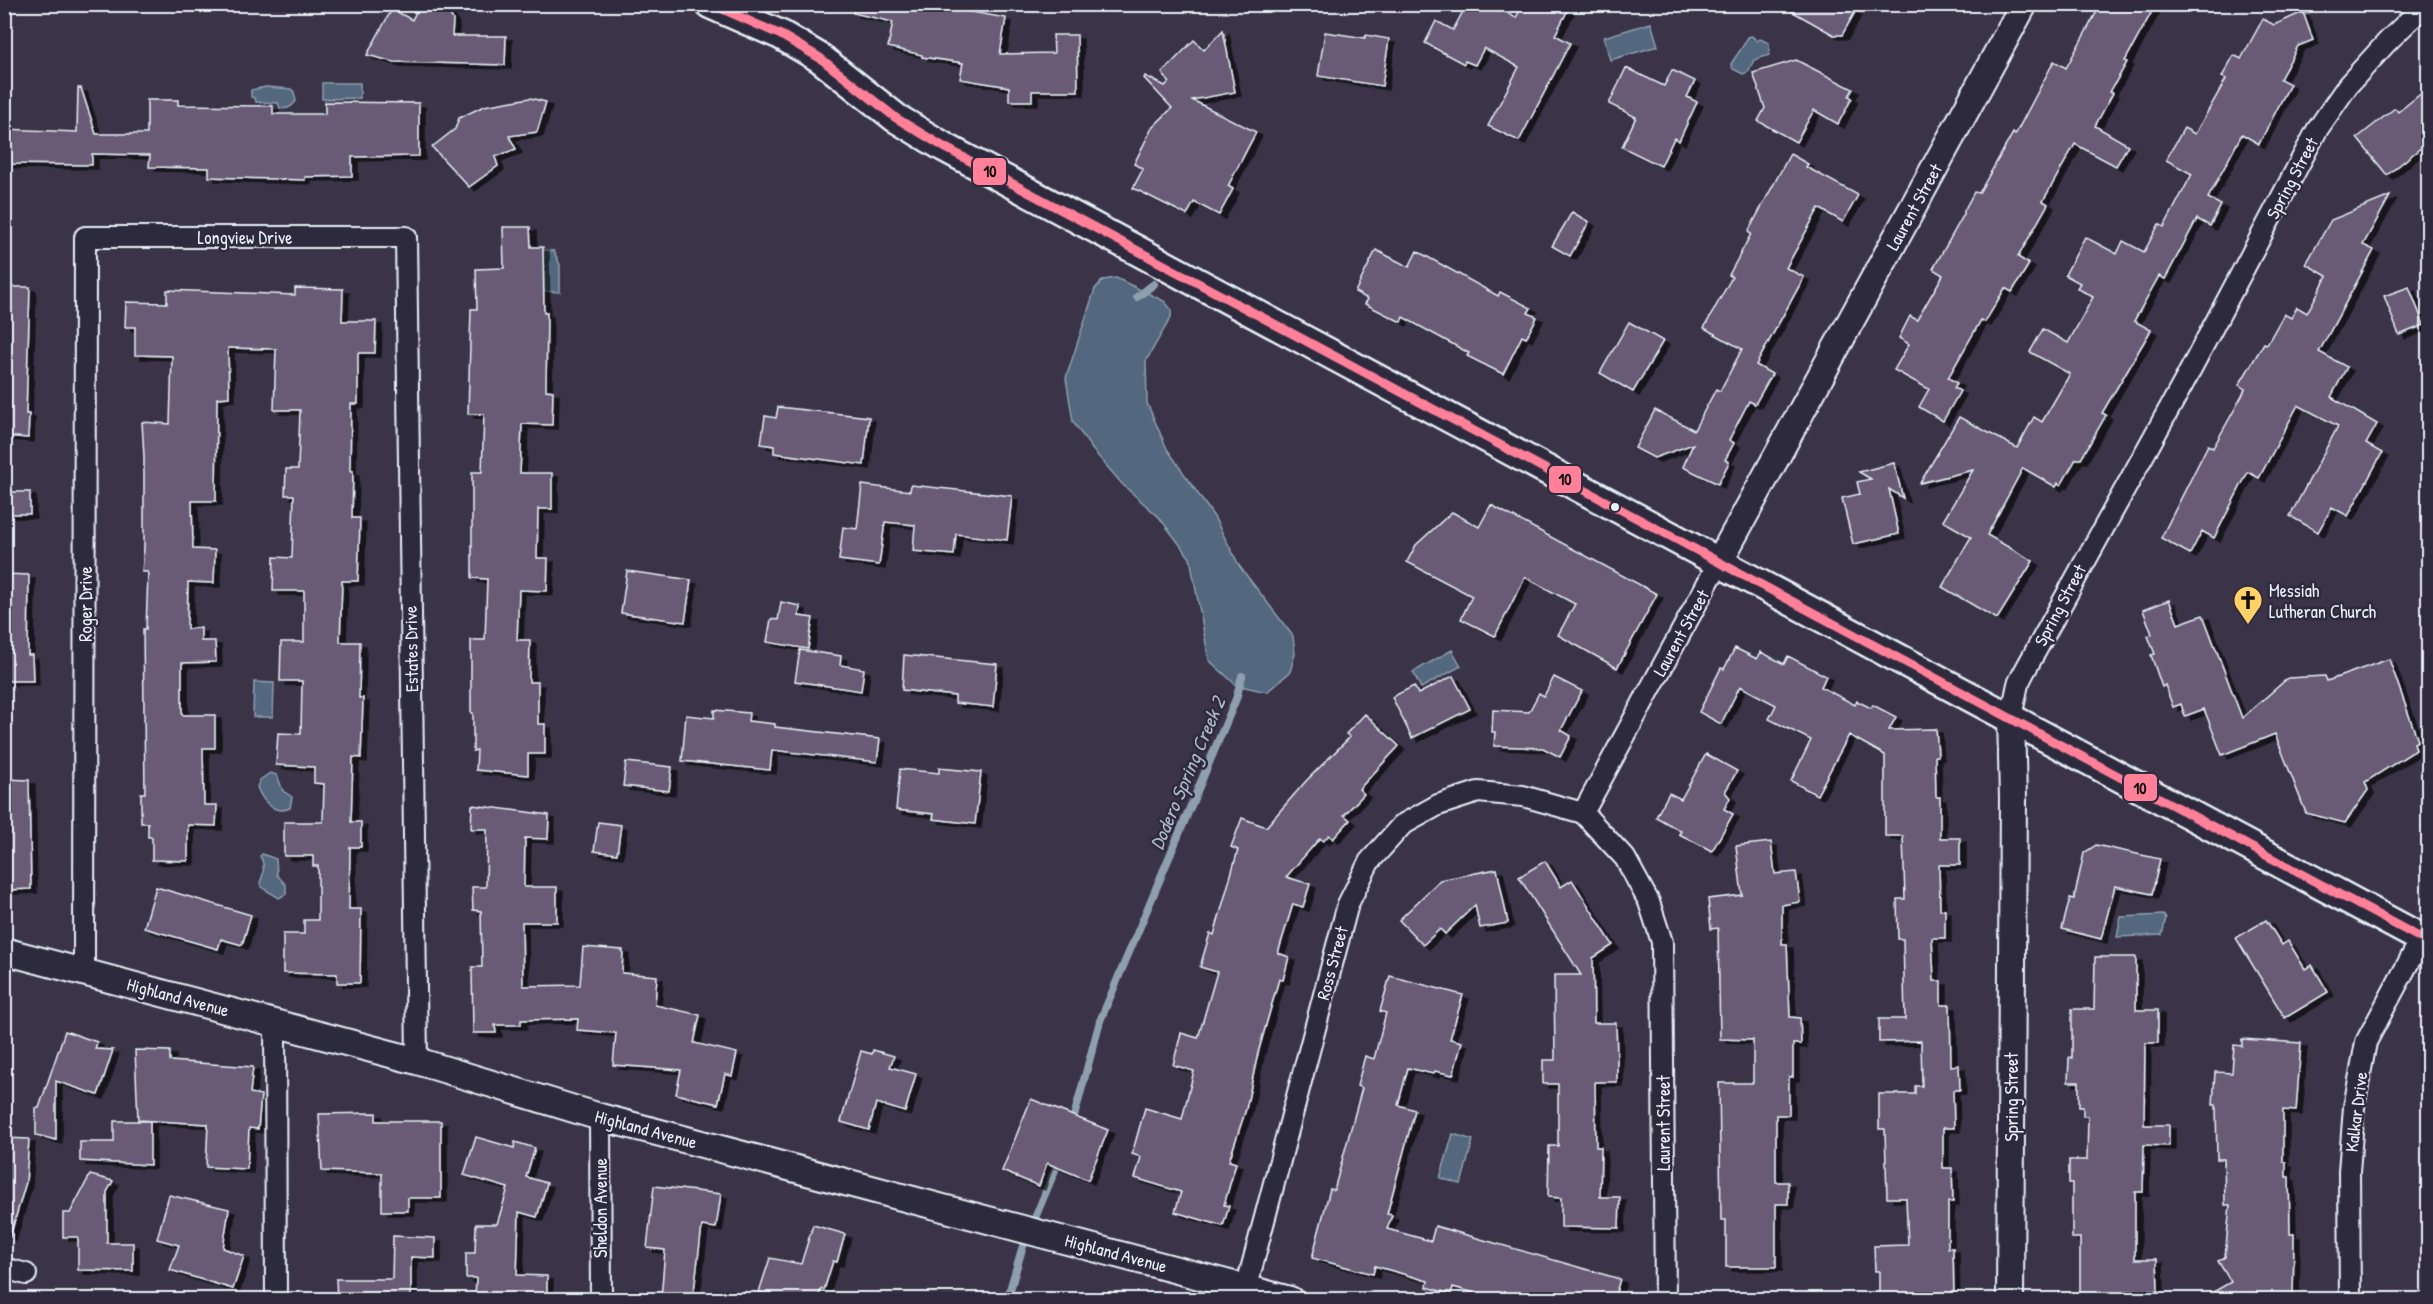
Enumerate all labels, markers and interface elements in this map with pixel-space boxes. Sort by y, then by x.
street label: Spring Street [2260,132,2324,223]
line badge: 10 [972,157,1007,186]
street label: Laurent Street [1880,159,1948,255]
text: 10 [984,160,996,182]
street label: Longview Drive [198,225,292,250]
line badge: 10 [1548,465,1582,494]
text: 10 [1559,468,1571,490]
unlabelled marker [1609,501,1621,513]
street label: Spring Street [2028,559,2092,650]
street label: Roger Drive [73,566,98,642]
place label: Messiah Lutheran Church [2269,578,2377,624]
church icon: Messiah Lutheran Church [2232,584,2264,626]
street label: Laurent Street [1647,585,1715,681]
street label: Estates Drive [398,606,424,692]
water label: Dodero Spring Creek 2 [1143,691,1233,854]
line badge: 10 [2123,773,2158,802]
text: 10 [2134,777,2146,799]
street label: Ross Street [1310,923,1354,1003]
street label: Highland Avenue [124,971,232,1023]
street label: Spring Street [1999,1052,2024,1142]
street label: Kalkar Drive [2339,1070,2373,1154]
street label: Laurent Street [1651,1074,1676,1171]
street label: Highland Avenue [592,1103,700,1155]
street label: Sheldon Avenue [588,1158,613,1258]
street label: Highland Avenue [1062,1227,1170,1279]

